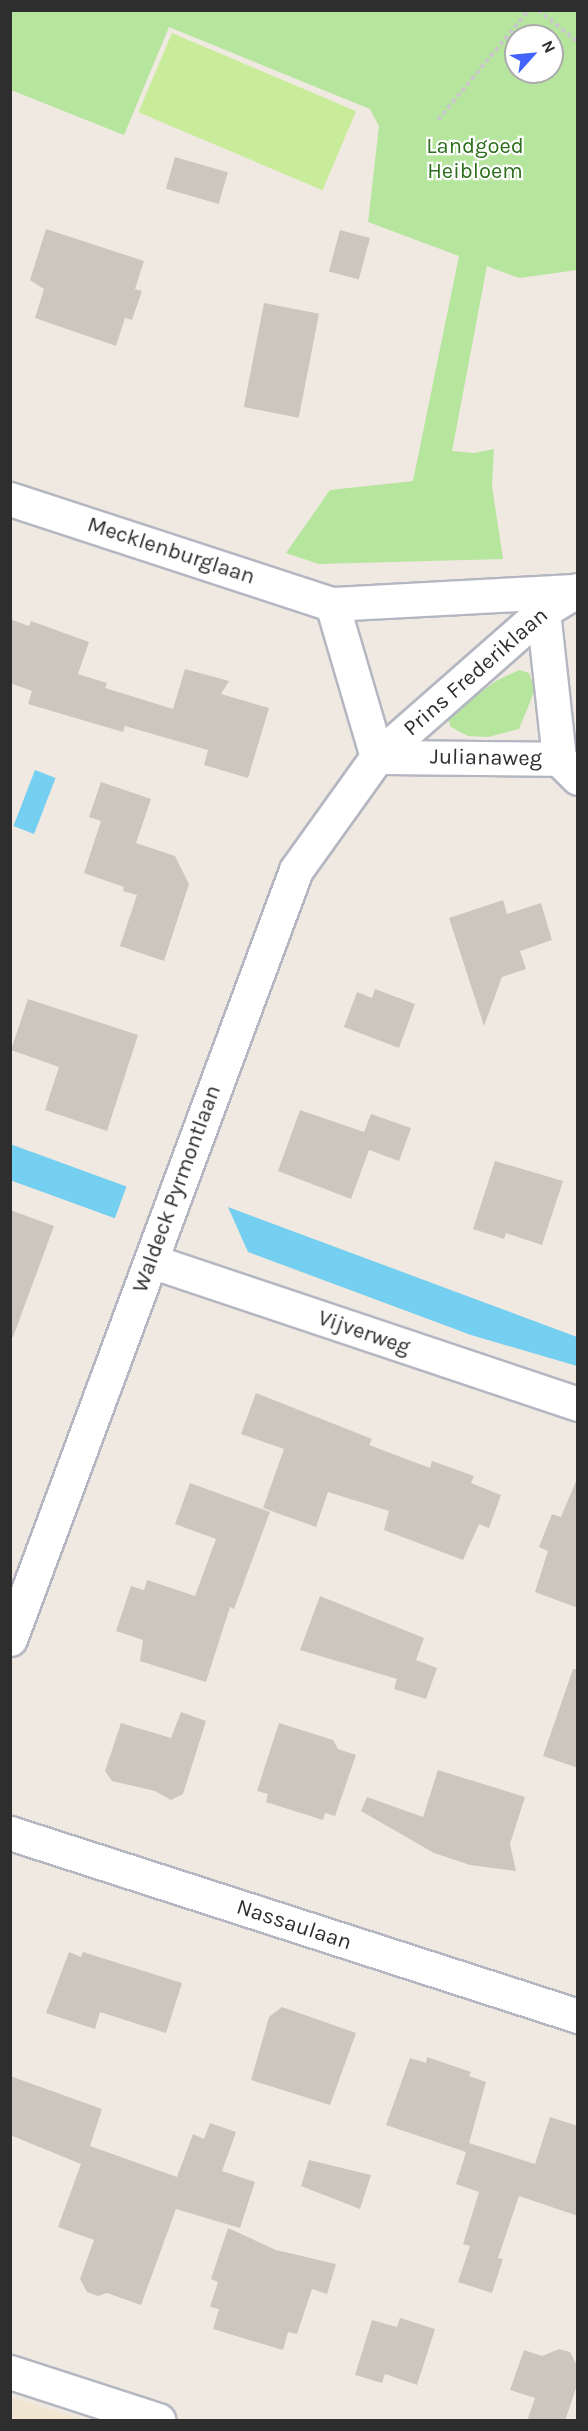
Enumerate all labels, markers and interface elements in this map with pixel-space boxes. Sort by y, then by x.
north arrow [504,24,564,84]
text: N [538,37,560,56]
park label: Landgoed Heibloem [426,133,524,184]
street label: Mecklenburglaan [84,511,258,591]
street label: Prins Frederiklaan [399,602,553,742]
street label: Julianaweg [430,744,542,772]
street label: Waldeck Pyrmontlaan [127,1082,227,1296]
street label: Vijverweg [314,1305,414,1361]
street label: Nassaulaan [233,1894,355,1956]

